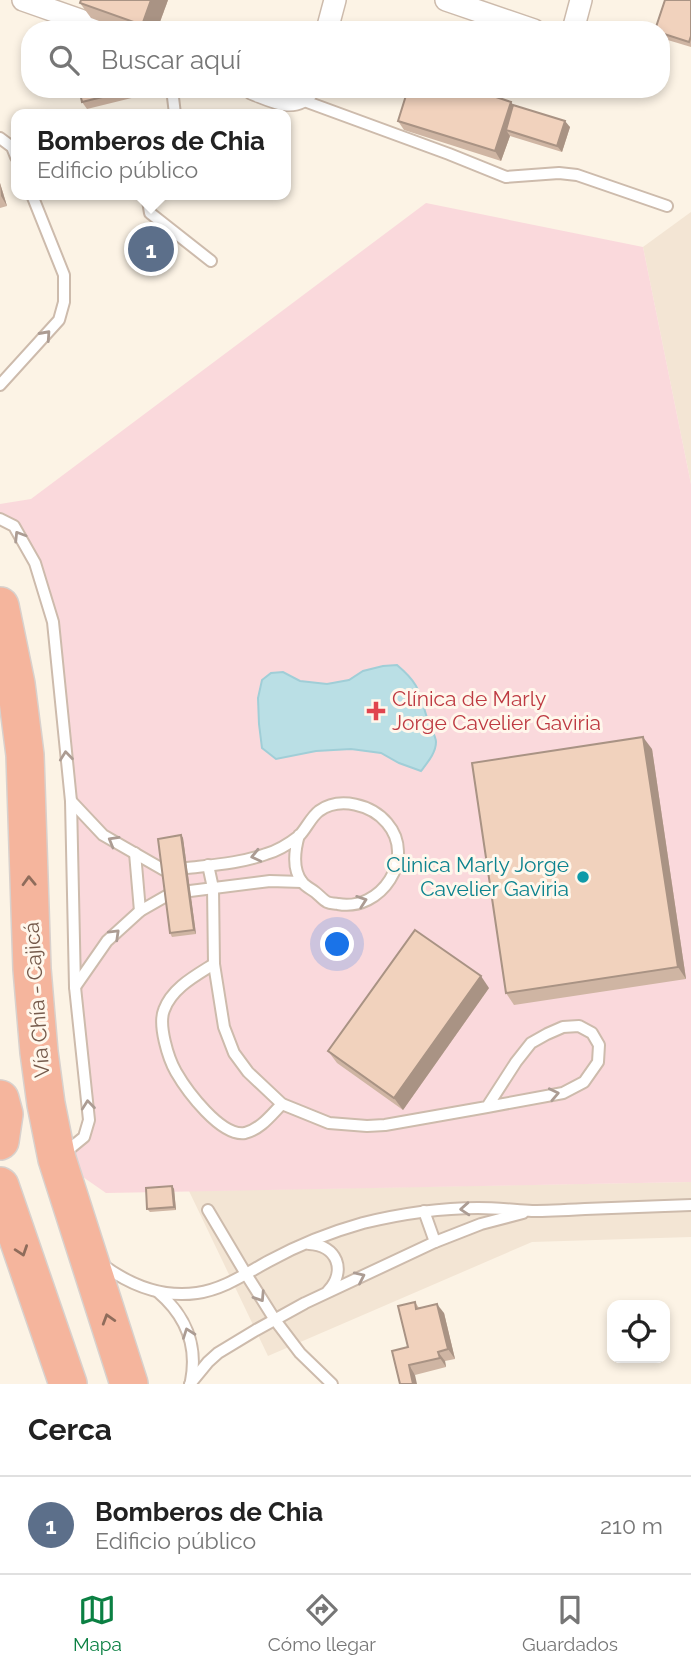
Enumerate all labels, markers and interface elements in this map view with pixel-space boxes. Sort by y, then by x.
search box [21,21,670,98]
icon: search [45,41,83,79]
text: Buscar aquí [101,45,241,75]
popup [11,109,291,200]
text: Bomberos de Chia [37,126,265,156]
text: Edificio público [37,156,198,183]
pin: 1 [128,223,174,275]
one-way arrow [38,330,50,343]
one-way arrow [15,531,28,544]
place label: Clínica de Marly Jorge Cavelier Gaviria [392,686,601,735]
marker: Clínica de Marly Jorge Cavelier Gaviria [366,701,386,721]
one-way arrow [59,750,74,762]
one-way arrow [108,836,121,849]
one-way arrow [250,848,262,863]
place label: Clinica Marly Jorge Cavelier Gaviria [386,852,569,901]
marker: Clinica Marly Jorge Cavelier Gaviria [575,869,591,885]
one-way arrow [21,875,36,886]
one-way arrow [355,895,367,909]
street label: Vía Chía - Cajicá [19,921,54,1079]
your location [320,927,354,961]
one-way arrow [107,930,120,943]
one-way arrow [548,1088,560,1102]
one-way arrow [80,1099,95,1111]
one-way arrow [459,1201,470,1216]
one-way arrow [14,1244,28,1256]
one-way arrow [353,1271,365,1285]
one-way arrow [252,1289,265,1302]
map controls [607,1300,670,1363]
button: locate [607,1300,670,1363]
one-way arrow [102,1313,117,1325]
one-way arrow [182,1328,196,1340]
text: Cerca [28,1412,112,1447]
text: Bomberos de Chia [95,1497,323,1527]
text: 1 [45,1512,57,1539]
text: 210 m [600,1512,663,1539]
text: Edificio público [95,1527,256,1554]
tab: Mapa [73,1591,122,1655]
tab: Cómo llegar [268,1591,376,1655]
tab: Guardados [522,1591,618,1655]

